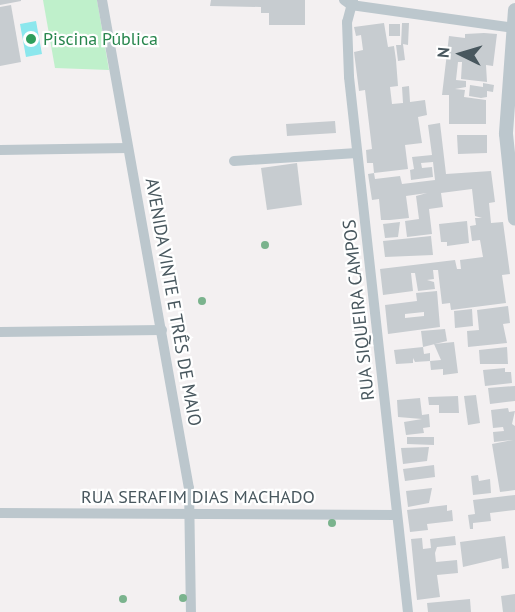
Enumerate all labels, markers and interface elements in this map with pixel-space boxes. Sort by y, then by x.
north arrow [431,24,491,84]
place label: Piscina Pública [43,28,158,50]
marker: Piscina Pública [24,32,38,46]
text: N [433,46,453,59]
street label: AVENIDA VINTE E TRÊS DE MAIO [140,175,206,429]
street label: RUA SIQUEIRA CAMPOS [339,218,379,402]
street label: RUA SERAFIM DIAS MACHADO [81,486,315,508]

